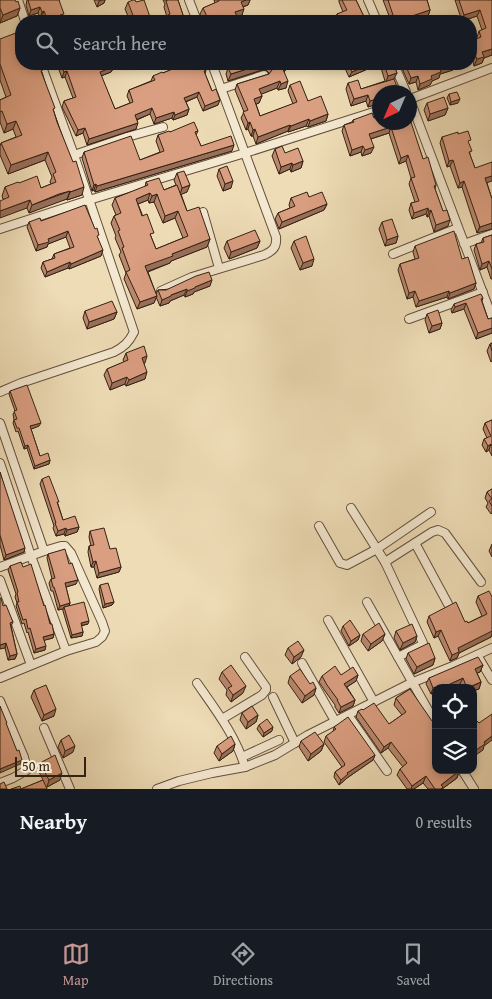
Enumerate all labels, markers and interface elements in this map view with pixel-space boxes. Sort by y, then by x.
search box [15,15,477,70]
icon: search [33,29,61,57]
text: Search here [73,29,167,57]
north arrow [372,85,417,130]
map controls [432,684,477,774]
button: locate [432,684,477,729]
button: layers [432,729,477,774]
scale bar [15,754,86,777]
text: 50 m [22,756,50,776]
text: Nearby [20,806,87,837]
text: 0 results [415,810,472,834]
tab: Map [62,940,90,990]
tab: Directions [213,940,273,990]
tab: Saved [396,940,430,990]

